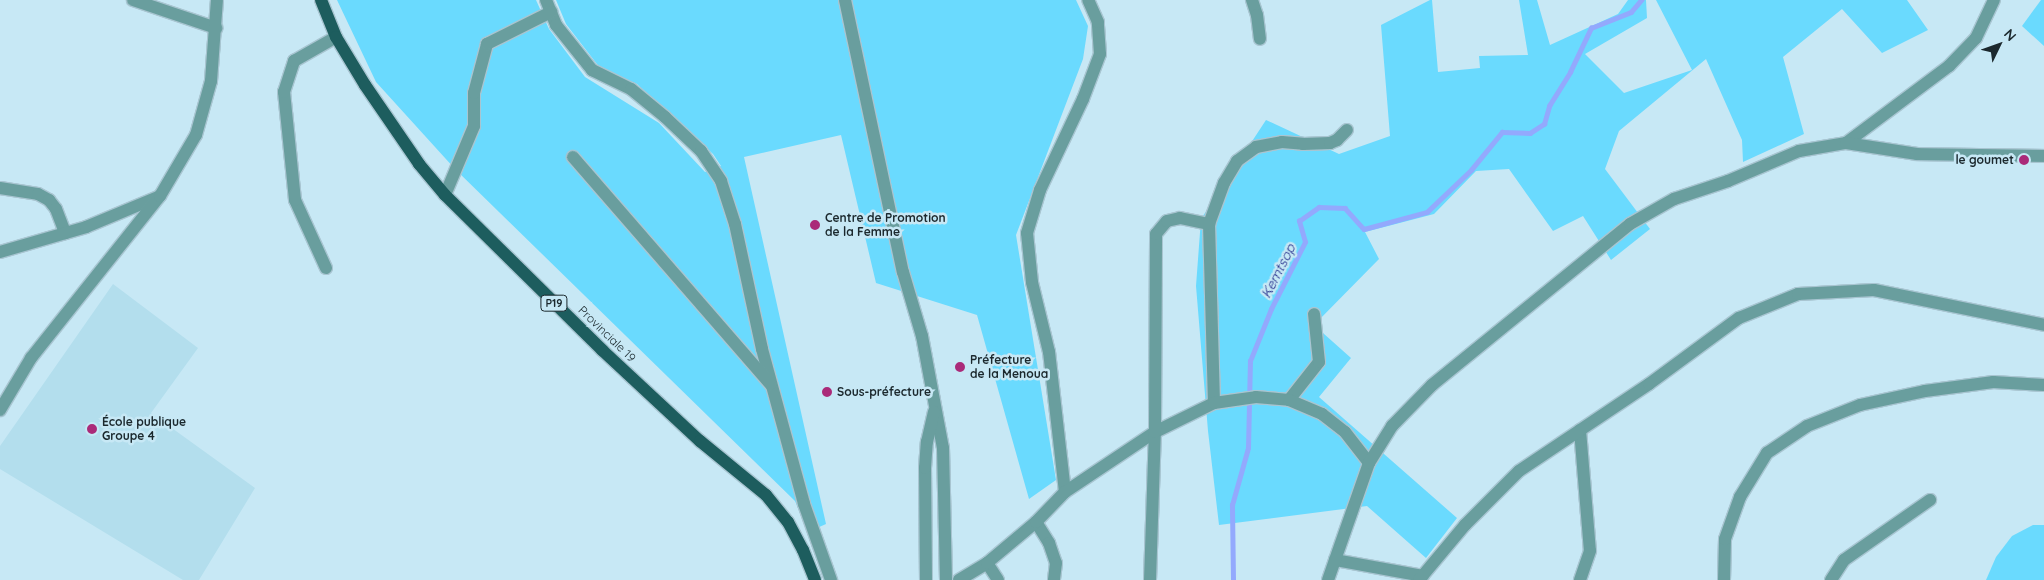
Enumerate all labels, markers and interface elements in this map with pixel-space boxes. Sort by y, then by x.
north arrow [1974,20,2024,70]
text: N [2000,25,2020,45]
place label: le goumet [1955,153,2014,167]
marker: le goumet [2018,154,2030,166]
place label: Centre de Promotion de la Femme [825,211,946,239]
marker: Centre de Promotion de la Femme [809,219,821,231]
water label: Kemtsop [1257,241,1299,301]
road number: P19 [540,294,568,312]
street label: Provinciale 19 [575,303,639,365]
place label: Préfecture de la Menoua [970,353,1048,381]
marker: Préfecture de la Menoua [954,361,966,373]
place label: Sous-préfecture [837,385,931,399]
marker: Sous-préfecture [821,386,833,398]
place label: École publique Groupe 4 [102,415,186,443]
marker: École publique Groupe 4 [86,423,98,435]

